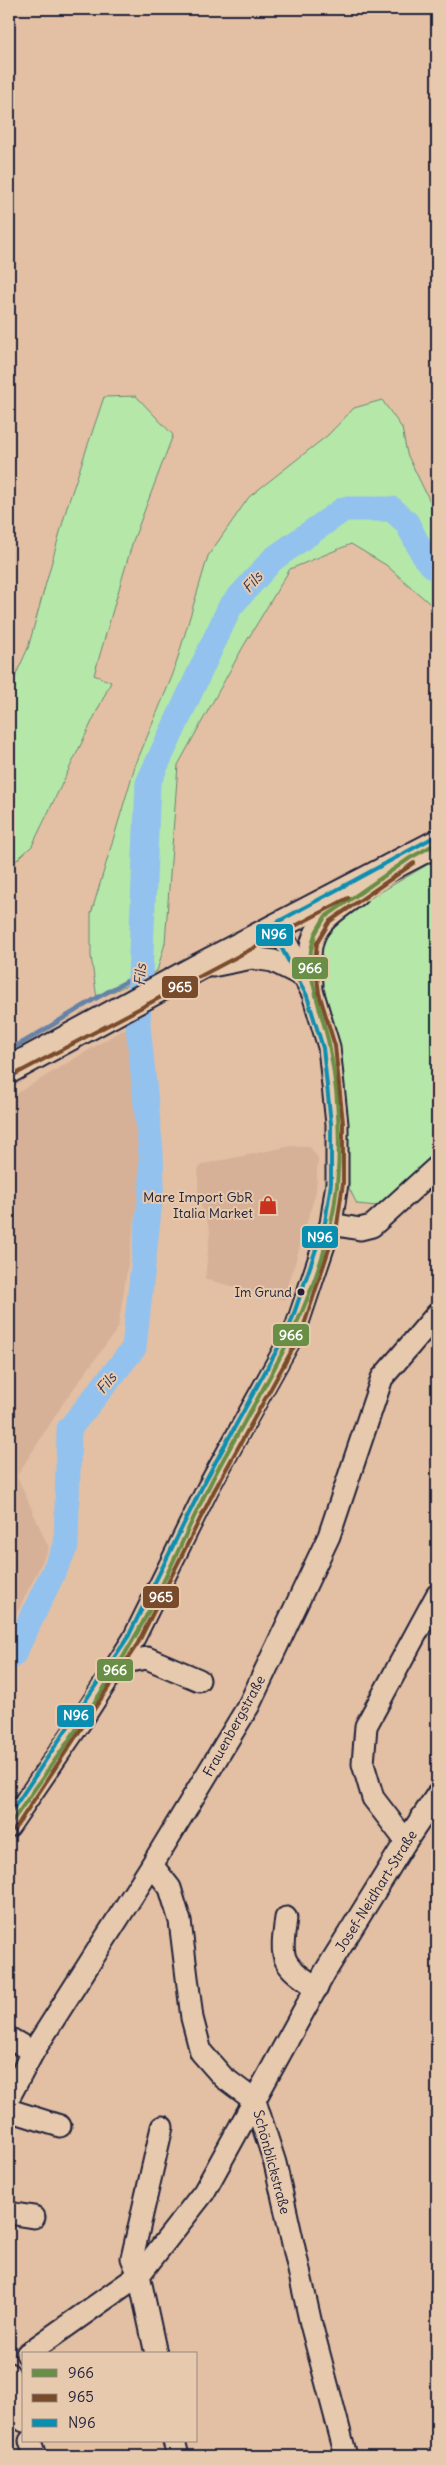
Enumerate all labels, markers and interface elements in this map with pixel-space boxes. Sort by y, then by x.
water label: Fils [238,567,267,597]
line badge: N96 [255,923,294,947]
text: N96 [261,925,287,943]
line badge: 966 [291,956,329,980]
text: 966 [298,959,322,977]
water label: Fils [130,962,150,987]
line badge: 965 [161,975,199,999]
text: 965 [168,978,192,996]
place label: Mare Import GbR Italia Market [143,1188,253,1222]
shop icon: Mare Import GbR Italia Market [257,1194,279,1216]
line badge: N96 [301,1225,339,1249]
text: N96 [307,1228,333,1246]
place label: Im Grund [234,1284,292,1301]
marker: Im Grund [296,1287,306,1297]
line badge: 966 [272,1323,310,1347]
text: 966 [279,1326,303,1344]
water label: Fils [92,1368,121,1398]
line badge: 965 [142,1585,180,1609]
text: 965 [149,1588,173,1606]
line badge: 966 [96,1658,134,1682]
text: 966 [103,1661,127,1679]
street label: Frauenbergstraße [199,1672,269,1780]
line badge: N96 [56,1704,95,1728]
text: N96 [63,1706,89,1724]
street label: Josef-Neidhart-Straße [331,1827,421,1955]
street label: Schönblickstraße [249,2108,295,2216]
legend [22,2352,198,2442]
text: 966 [68,2363,94,2382]
text: 965 [68,2387,94,2406]
text: N96 [68,2413,96,2432]

